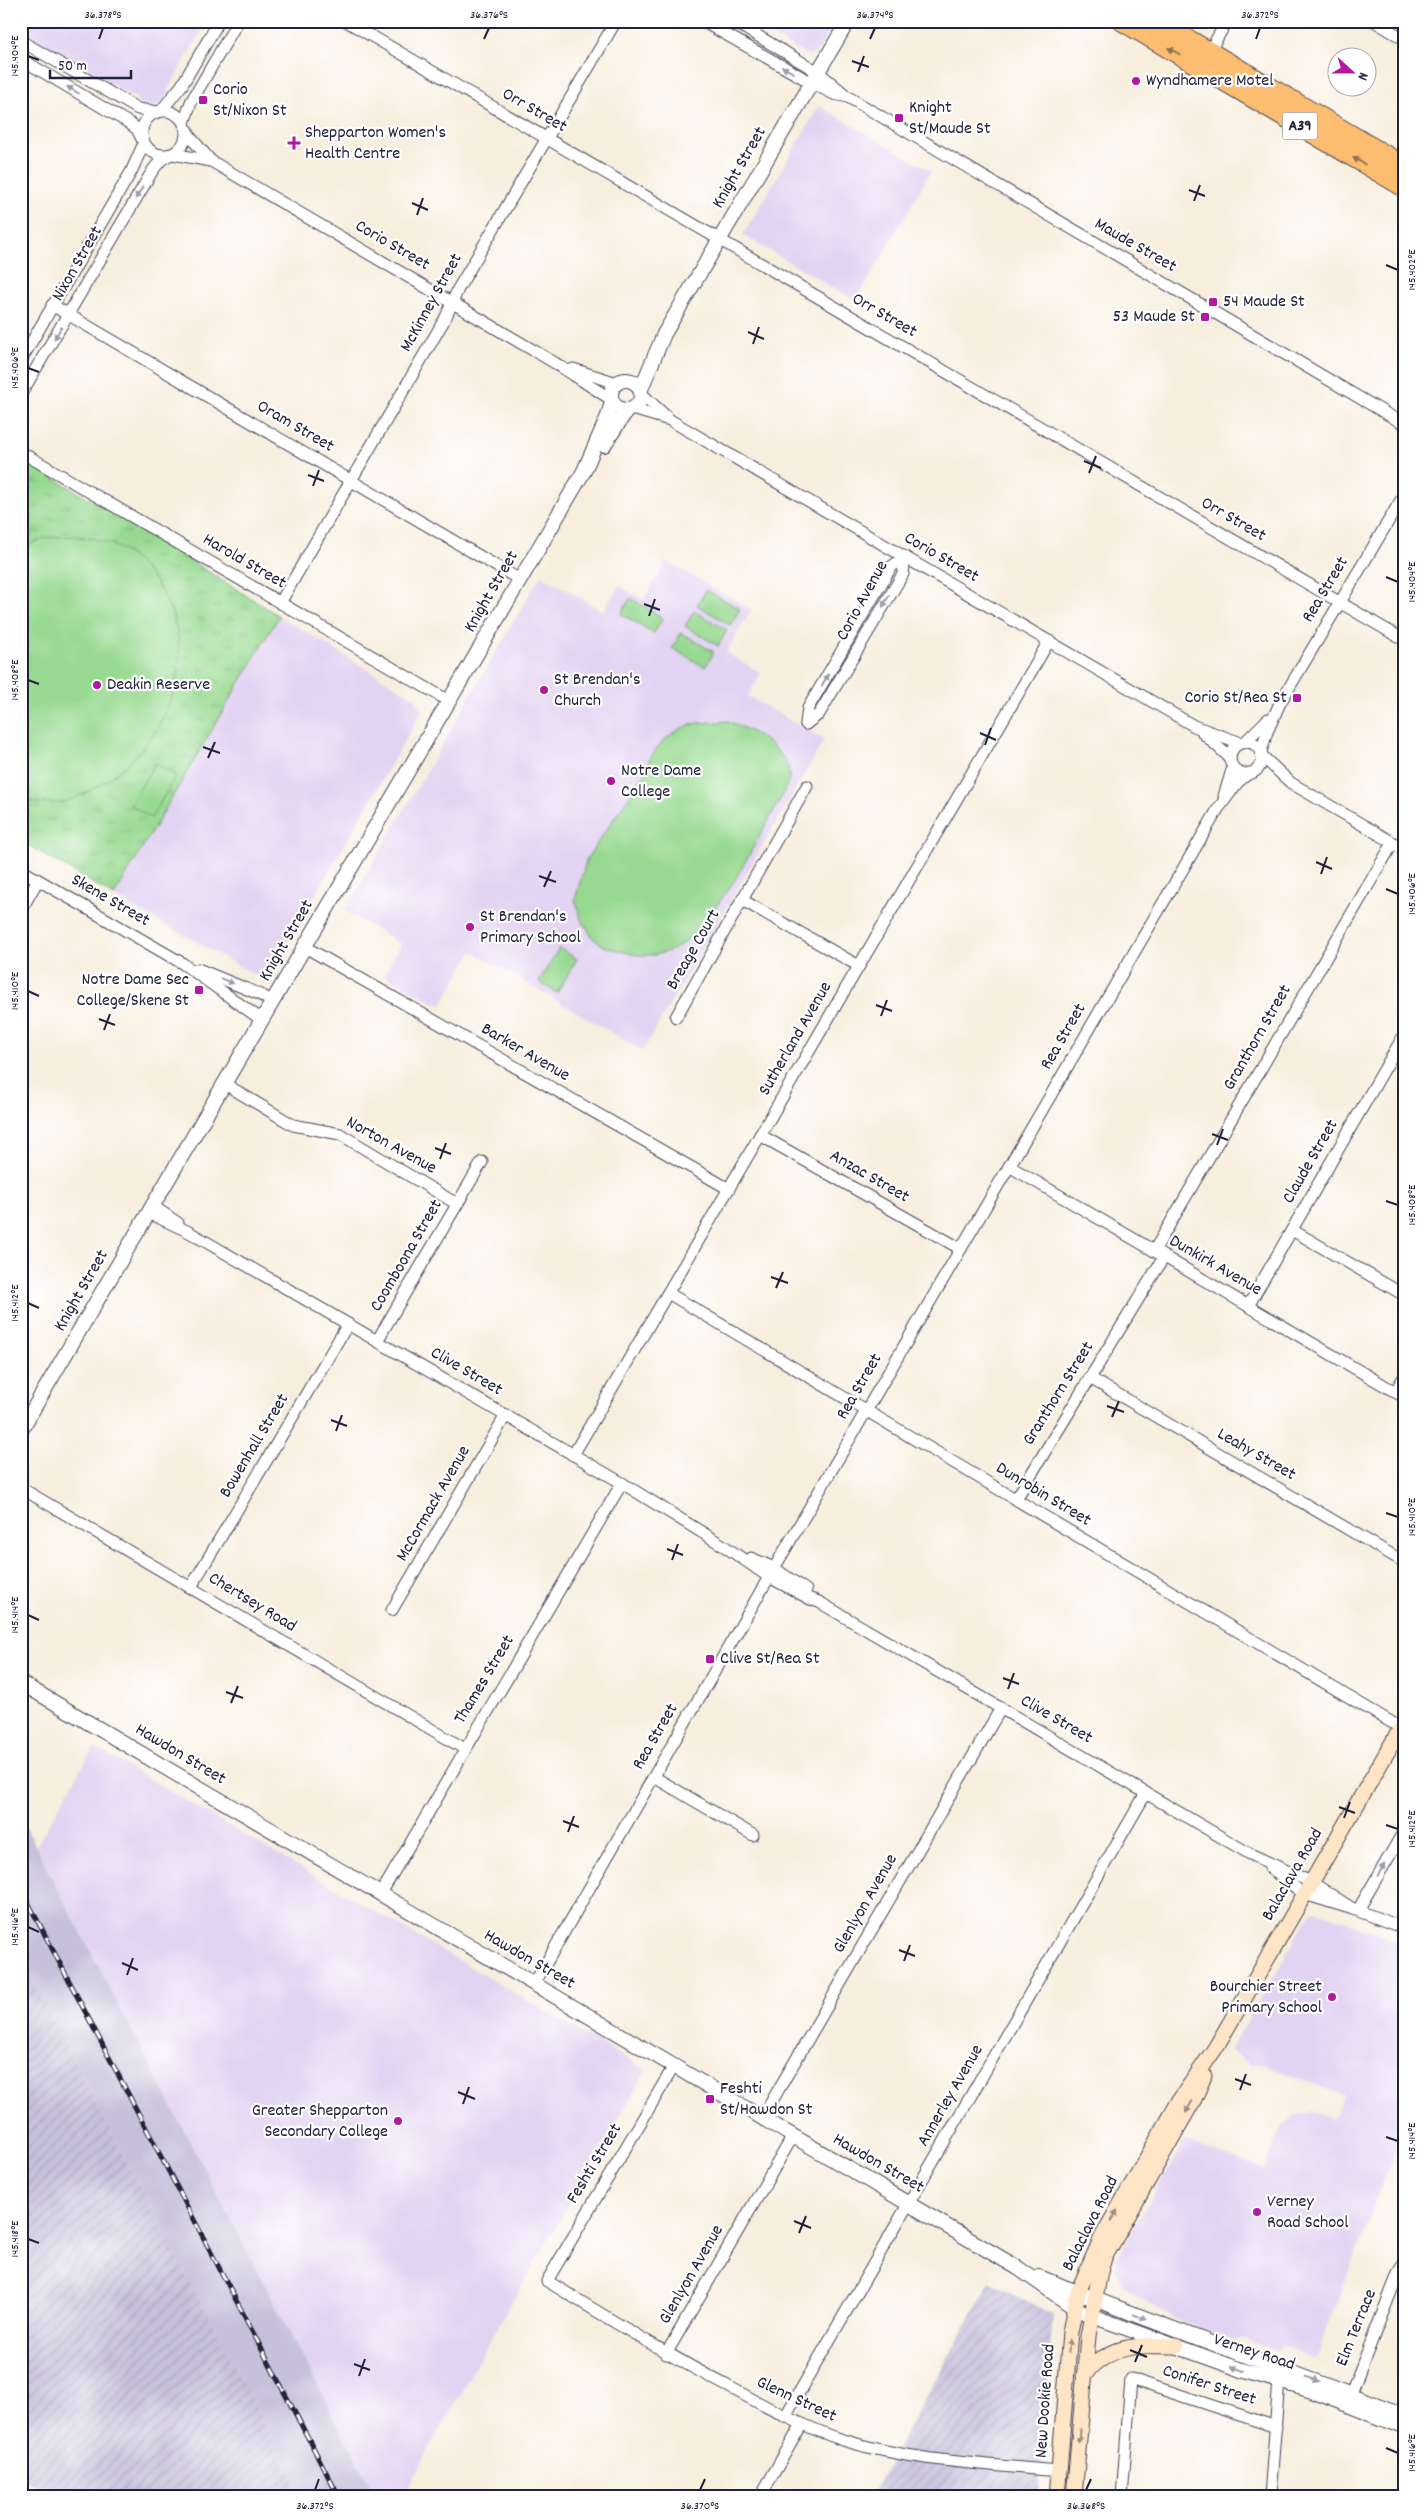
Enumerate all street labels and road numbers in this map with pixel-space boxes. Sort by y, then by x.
street label: Orr Street [497,82,572,140]
road number: A39 [1282,112,1318,140]
street label: Knight Street [707,122,774,213]
street label: Maude Street [1089,212,1181,280]
street label: Corio Street [350,214,434,278]
street label: Nixon Street [46,221,110,306]
street label: McKinney Street [395,249,470,357]
street label: Orr Street [847,287,922,345]
street label: Oram Street [252,395,339,459]
street label: Orr Street [1196,491,1271,549]
street label: Corio Street [899,526,983,590]
street label: Harold Street [198,528,291,596]
street label: Knight Street [459,546,526,637]
street label: Rea Street [1296,552,1356,628]
street label: Corio Avenue [831,556,895,646]
street label: Skene Street [66,868,154,934]
street label: Knight Street [254,895,321,986]
street label: Breage Court [661,905,727,995]
street label: Sutherland Avenue [753,977,839,1101]
street label: Granthorn Street [1218,980,1299,1095]
street label: Rea Street [1035,999,1093,1075]
street label: Barker Avenue [476,1017,574,1089]
street label: Norton Avenue [341,1111,441,1181]
street label: Claude Street [1277,1115,1345,1209]
street label: Anzac Street [824,1144,914,1210]
street label: Coomboona Street [365,1195,449,1317]
street label: Dunkirk Avenue [1164,1229,1266,1303]
street label: Knight Street [49,1245,116,1336]
street label: Granthorn Street [1017,1337,1101,1451]
street label: Clive Street [425,1341,507,1403]
street label: Rea Street [831,1349,889,1425]
street label: Bowenhall Street [214,1389,296,1503]
street label: Leahy Street [1212,1422,1300,1488]
street label: McCormack Avenue [391,1441,477,1567]
street label: Dunrobin Street [991,1457,1096,1534]
street label: Chertsey Road [203,1567,301,1639]
street label: Thames Street [449,1631,522,1729]
street label: Clive Street [1015,1689,1097,1751]
street label: Rea Street [627,1699,685,1775]
street label: Hawdon Street [130,1718,230,1792]
street label: Balaclava Road [1256,1824,1330,1926]
street label: Glenlyon Avenue [827,1850,905,1958]
street label: Hawdon Street [479,1924,580,1996]
street label: Annerley Avenue [912,2040,990,2152]
street label: Feshti Street [561,2119,629,2209]
street label: Hawdon Street [828,2128,929,2200]
street label: Balaclava Road [1056,2172,1126,2276]
street label: Glenlyon Avenue [653,2221,731,2329]
street label: Elm Terrace [1330,2286,1384,2370]
street label: Verney Road [1210,2328,1298,2378]
street label: New Dookie Road [1030,2343,1062,2459]
street label: Conifer Street [1159,2359,1259,2413]
street label: Glenn Street [752,2371,840,2430]

